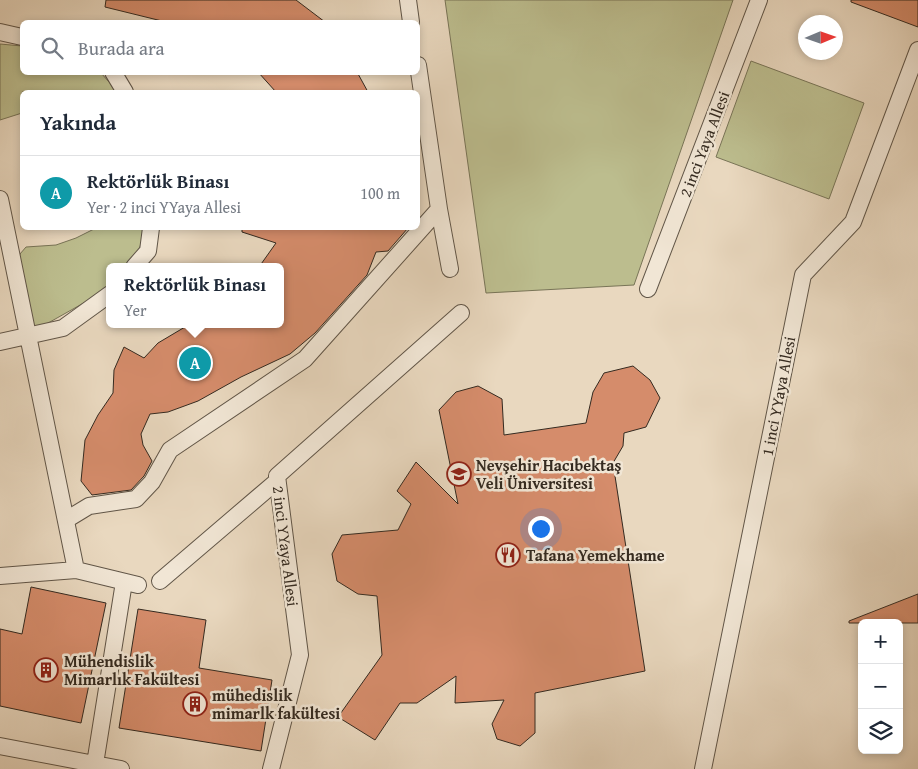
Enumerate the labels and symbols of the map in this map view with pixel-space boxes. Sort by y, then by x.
north arrow [798,15,843,60]
street label: 2 inci Yaya Allesi [673,87,735,201]
street label: 1 inci YYaya Allesi [755,334,801,458]
pin: A [179,344,211,382]
place label: Nevşehir Hacıbektaş Veli Üniversitesi [476,453,621,495]
school or university icon: Nevşehir Hacıbektaş Veli Üniversitesi [446,461,472,487]
street label: 2 inci YYaya Allesi [267,484,305,608]
your location [528,516,554,542]
restaurant icon: Tafana Yemekhame [495,542,521,568]
place label: Tafana Yemekhame [526,543,665,567]
place label: Mühendislik Mimarlık Fakültesi [64,649,199,691]
building icon: Mühendislik Mimarlık Fakültesi [33,657,59,683]
place label: mühedislik mimarlk fakültesi [212,683,340,725]
building icon: mühedislik mimarlk fakültesi [182,691,208,717]

